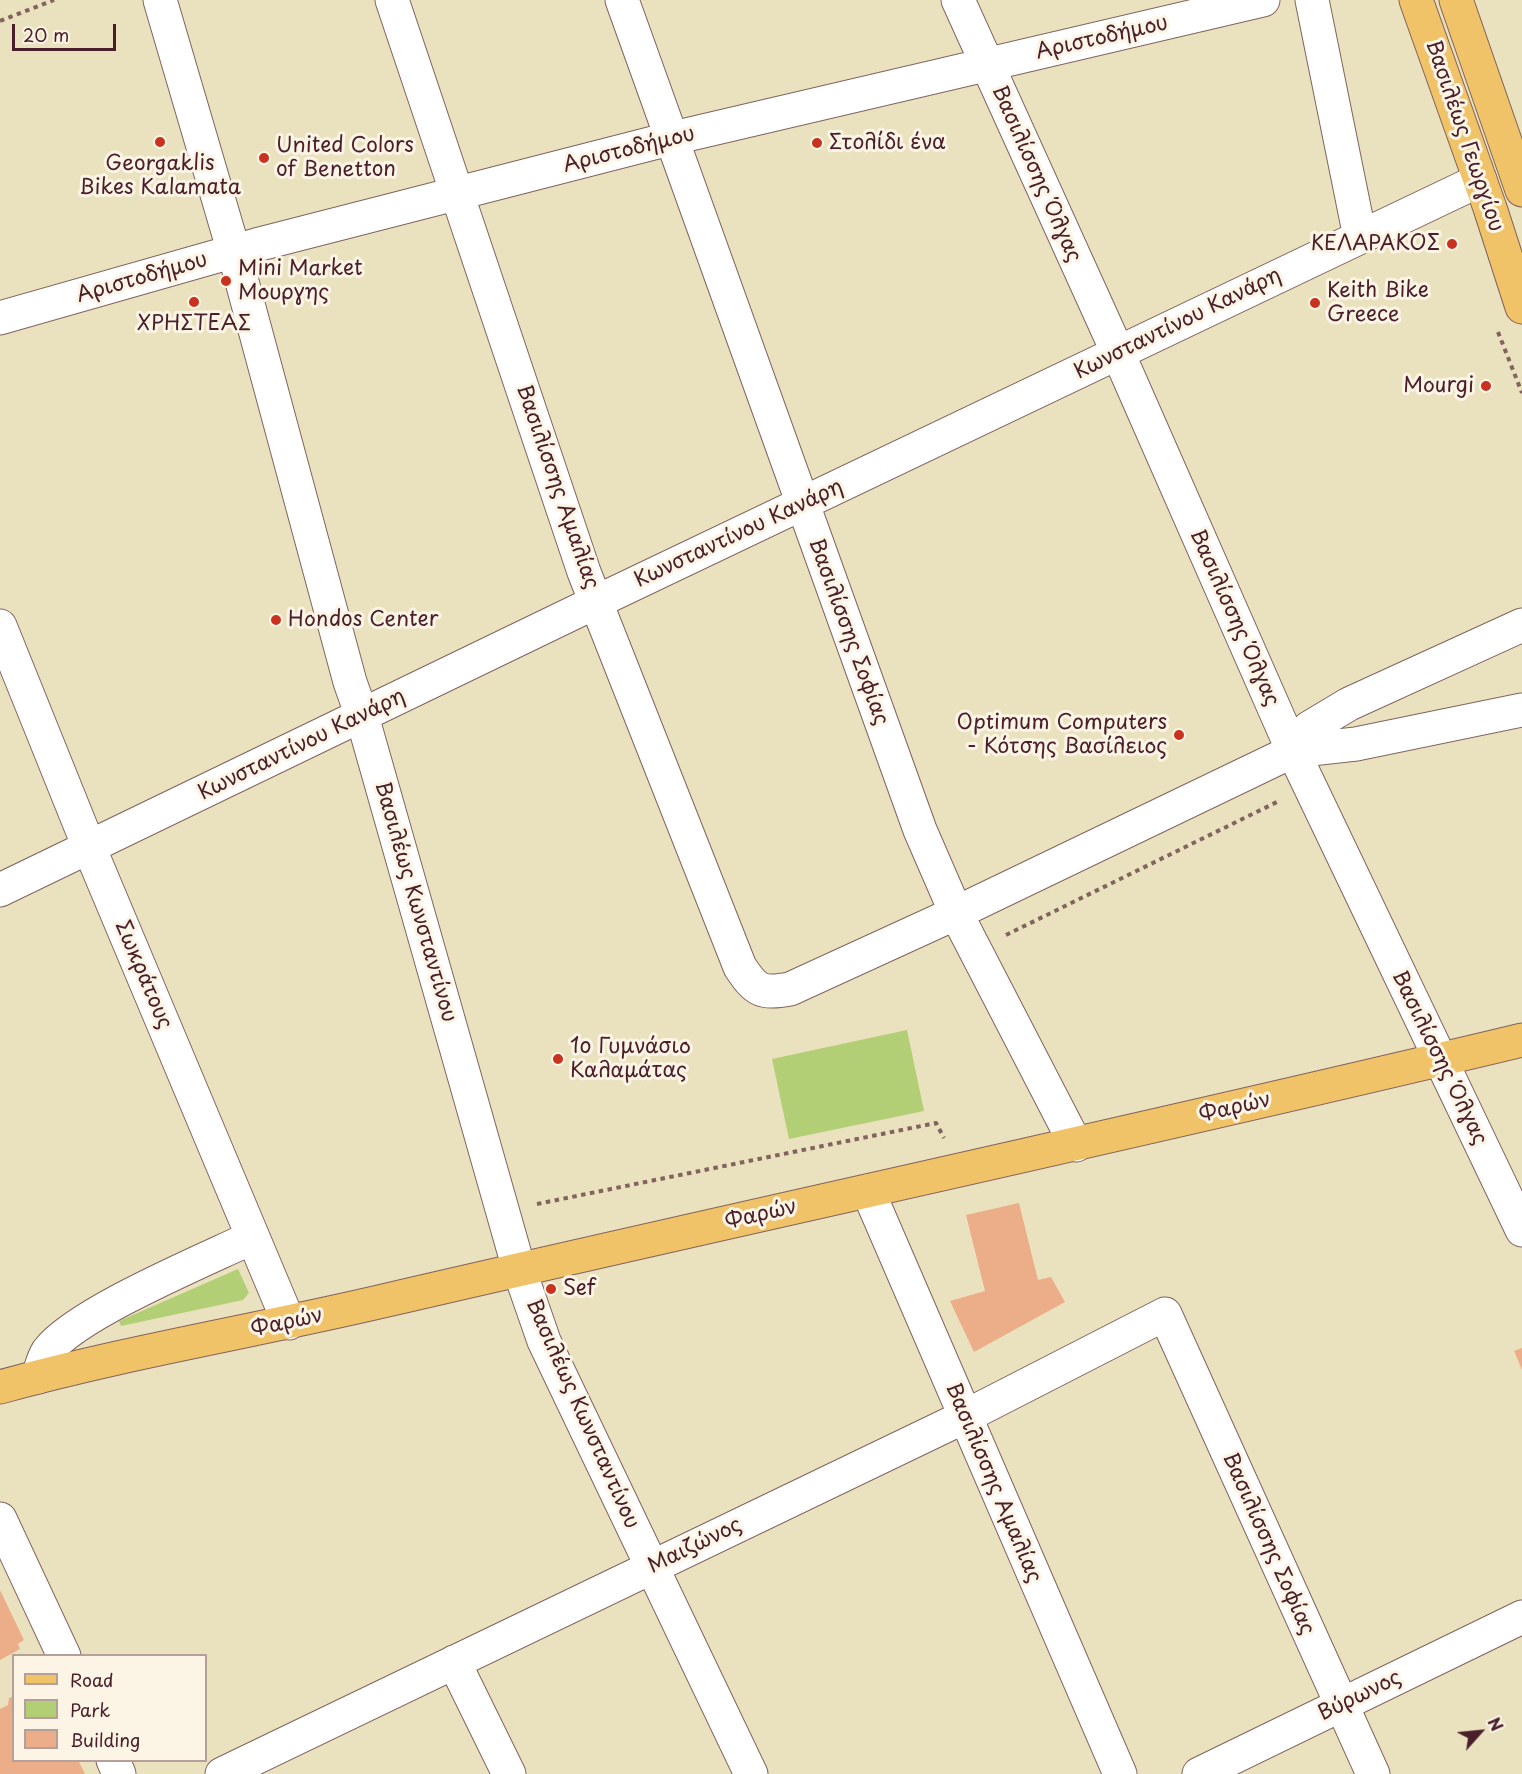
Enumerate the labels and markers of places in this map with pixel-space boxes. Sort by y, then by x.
place label: Στολίδι ένα [829,130,946,156]
place label: United Colors of Benetton [276,133,414,183]
marker: Georgaklis Bikes Kalamata [153,135,167,149]
marker: Στολίδι ένα [810,136,824,150]
place label: Georgaklis Bikes Kalamata [79,151,241,201]
marker: United Colors of Benetton [257,151,271,165]
place label: ΚΕΛΑΡΑΚΟΣ [1311,231,1440,257]
marker: ΚΕΛΑΡΑΚΟΣ [1445,237,1459,251]
place label: Mini Market Μουργης [238,256,363,306]
marker: Mini Market Μουργης [219,274,233,288]
place label: Keith Bike Greece [1327,278,1429,328]
marker: ΧΡΗΣΤΕΑΣ [187,295,201,309]
marker: Keith Bike Greece [1308,296,1322,310]
place label: ΧΡΗΣΤΕΑΣ [137,311,251,337]
place label: Mourgi [1403,373,1474,399]
marker: Mourgi [1479,379,1493,393]
place label: Hondos Center [288,607,438,633]
marker: Hondos Center [269,613,283,627]
place label: Optimum Computers - Κότσης Βασίλειος [957,710,1167,760]
marker: Optimum Computers - Κότσης Βασίλειος [1172,728,1186,742]
place label: 1ο Γυμνάσιο Καλαμάτας [570,1034,691,1084]
marker: 1ο Γυμνάσιο Καλαμάτας [551,1052,565,1066]
place label: Sef [563,1276,595,1302]
marker: Sef [544,1282,558,1296]

